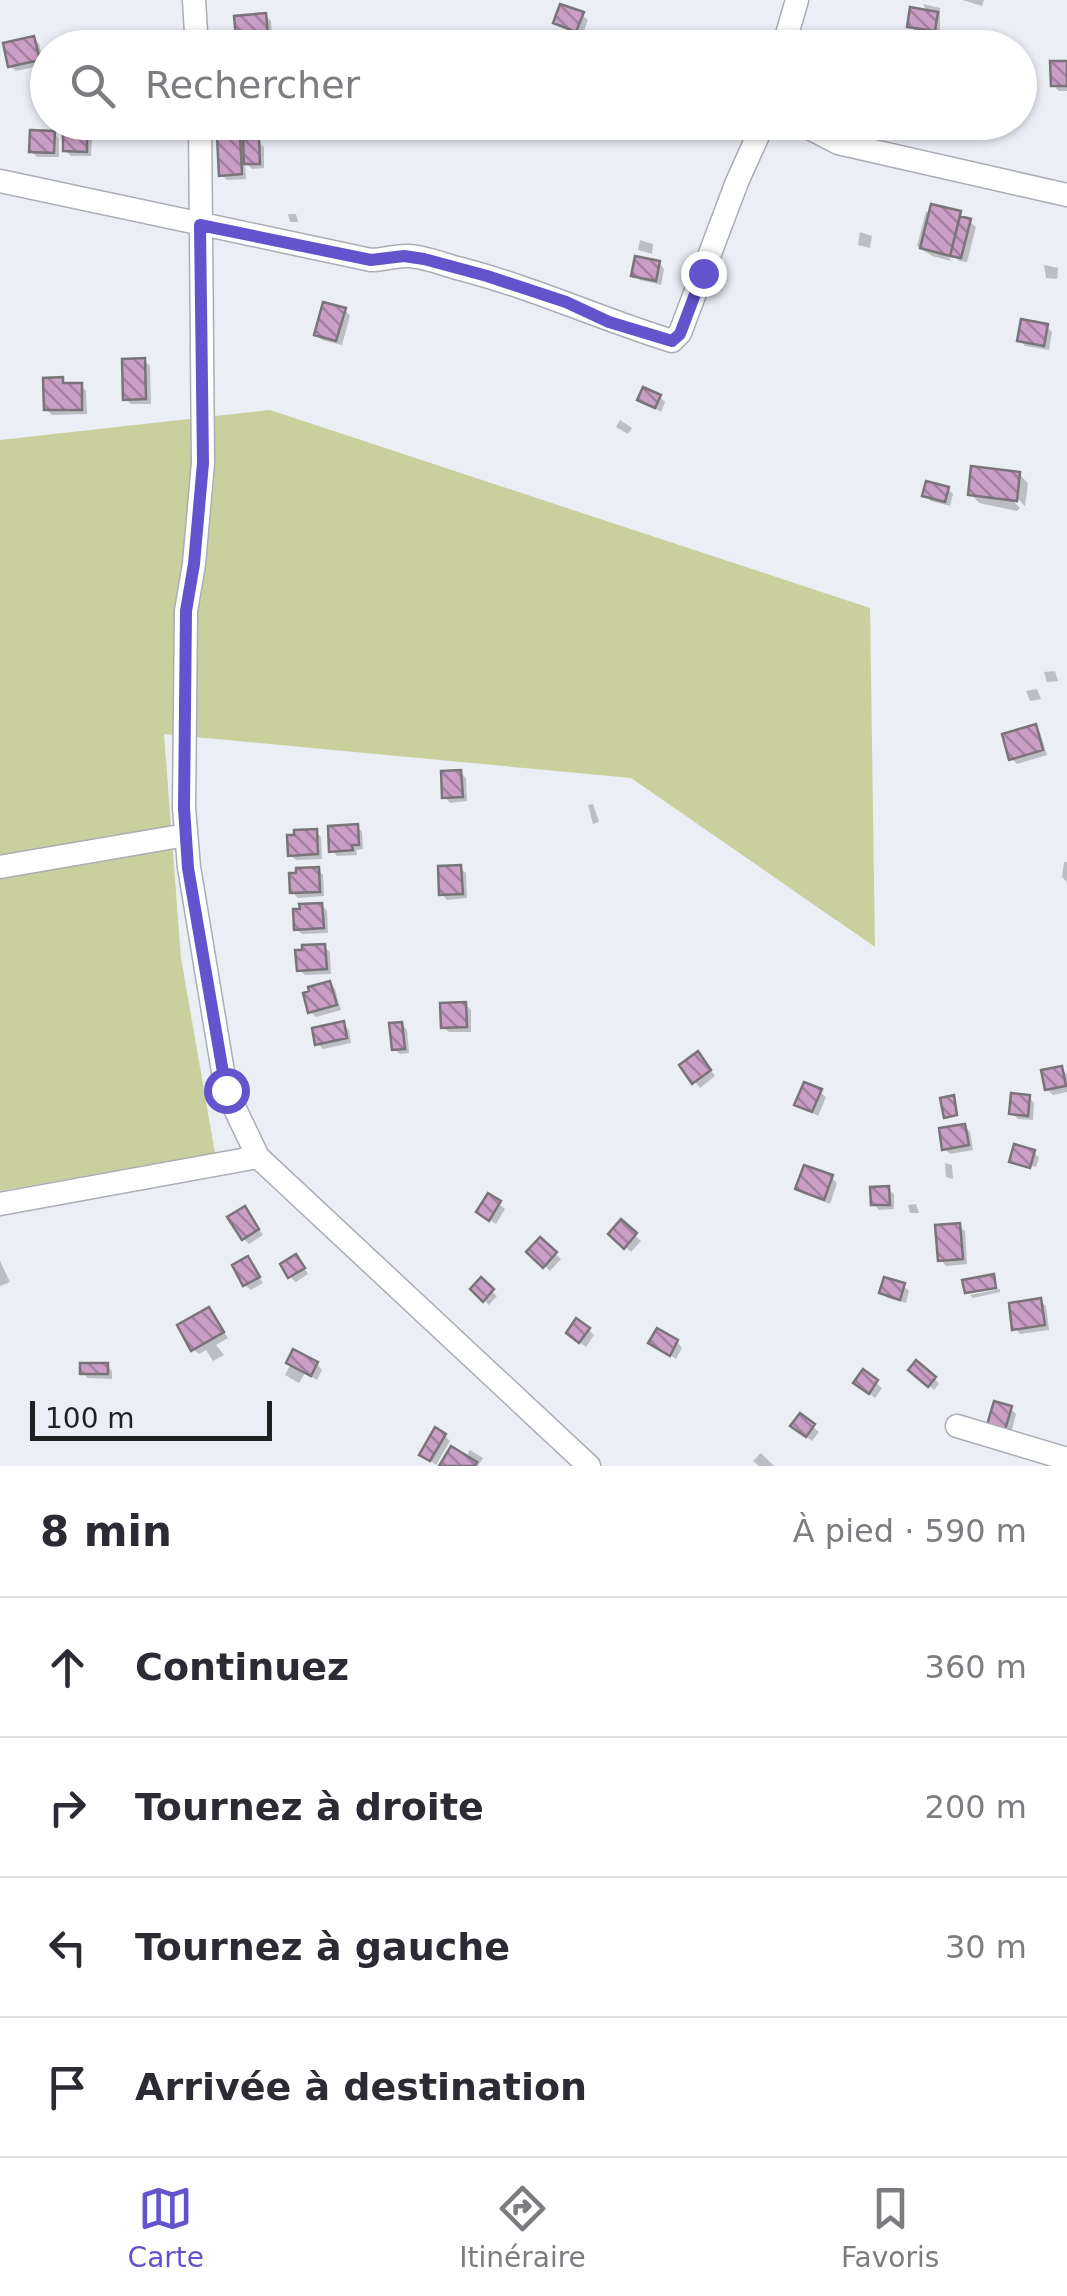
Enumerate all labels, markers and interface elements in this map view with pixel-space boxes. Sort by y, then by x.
search box [30,30,1037,140]
icon: search [65,58,120,113]
text: Rechercher [145,63,360,107]
route end [681,251,727,297]
route start [204,1068,250,1114]
scale bar [30,1396,272,1440]
text: 100 m [45,1402,135,1435]
text: 8 min [40,1507,172,1556]
text: À pied · 590 m [793,1512,1027,1550]
icon: ahead [40,1640,95,1695]
text: Continuez [135,1645,349,1689]
text: 360 m [925,1648,1027,1686]
icon: right [40,1780,95,1835]
text: Tournez à droite [135,1785,484,1829]
text: 200 m [925,1788,1027,1826]
icon: left [40,1920,95,1975]
text: Tournez à gauche [135,1925,510,1969]
text: 30 m [945,1928,1027,1966]
icon: arrive [40,2060,95,2115]
text: Arrivée à destination [135,2065,587,2109]
tab: Carte [128,2181,204,2274]
tab: Itinéraire [459,2181,586,2274]
tab: Favoris [841,2181,939,2274]

